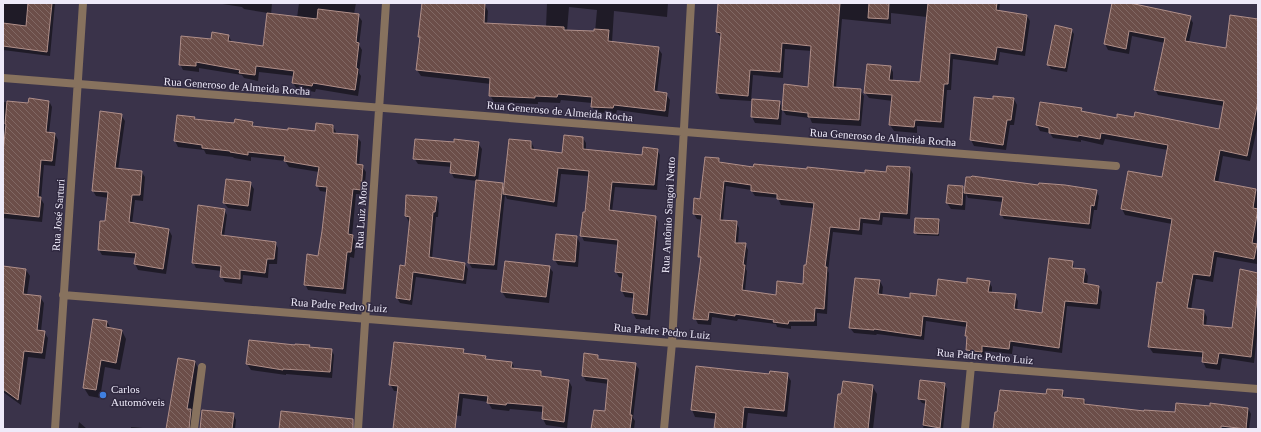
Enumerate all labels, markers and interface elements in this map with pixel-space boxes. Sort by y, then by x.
street label: Rua Generoso de Almeida Rocha [163,75,311,97]
street label: Rua Generoso de Almeida Rocha [486,99,634,123]
street label: Rua Generoso de Almeida Rocha [809,126,957,148]
street label: Rua Antônio Sangoi Netto [659,156,677,273]
street label: Rua José Sarturi [49,179,67,251]
street label: Rua Luiz Moro [353,180,369,249]
street label: Rua Padre Pedro Luiz [290,296,388,314]
street label: Rua Padre Pedro Luiz [613,321,711,341]
street label: Rua Padre Pedro Luiz [936,346,1034,366]
place label: Carlos Automóveis [111,383,165,408]
marker: Carlos Automóveis [98,390,108,400]

